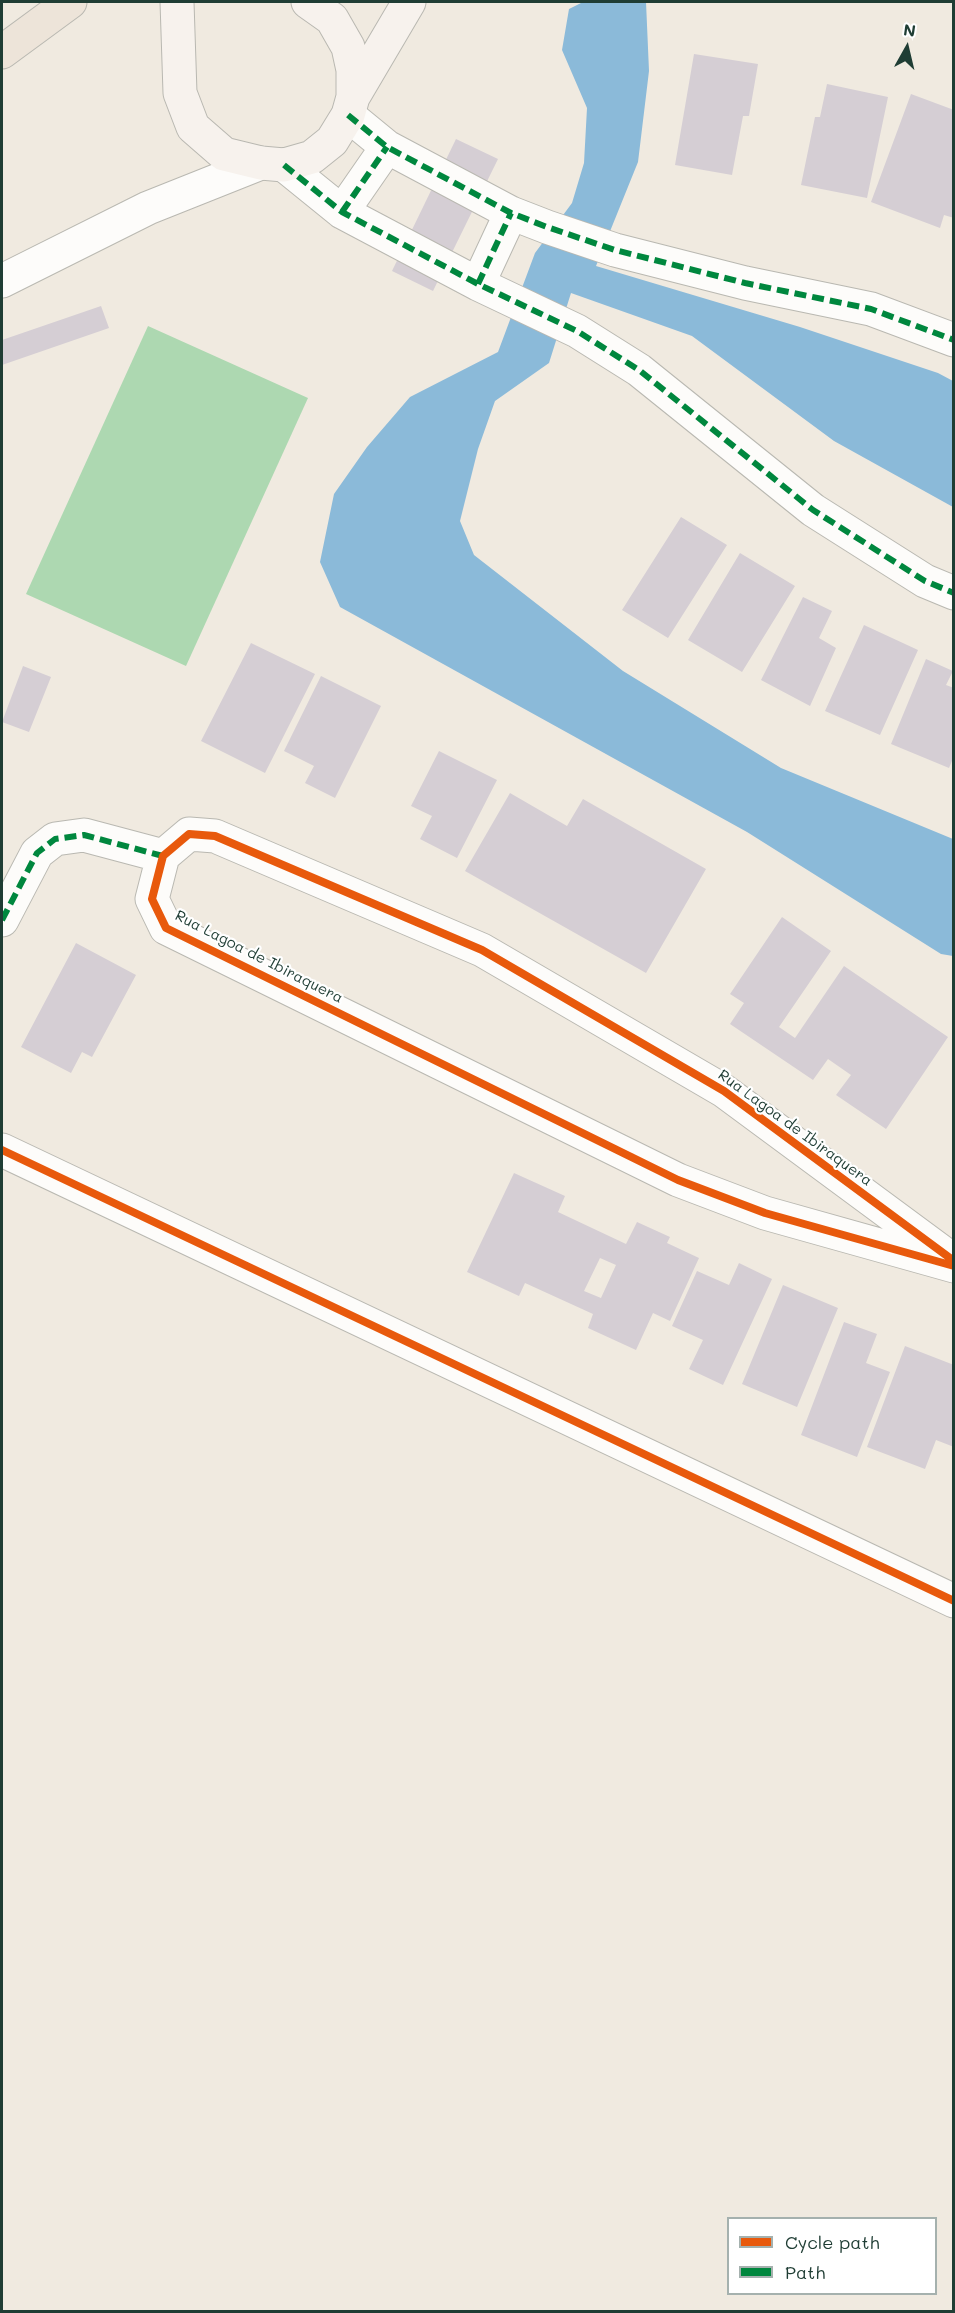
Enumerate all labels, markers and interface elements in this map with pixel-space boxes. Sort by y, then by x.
north arrow [877,18,937,78]
text: N [902,18,917,41]
street label: Rua Lagoa de Ibiraquera [172,907,346,1007]
street label: Rua Lagoa de Ibiraquera [714,1066,876,1190]
legend [727,2217,937,2295]
text: Cycle path [785,2230,880,2254]
text: Path [785,2260,825,2284]

